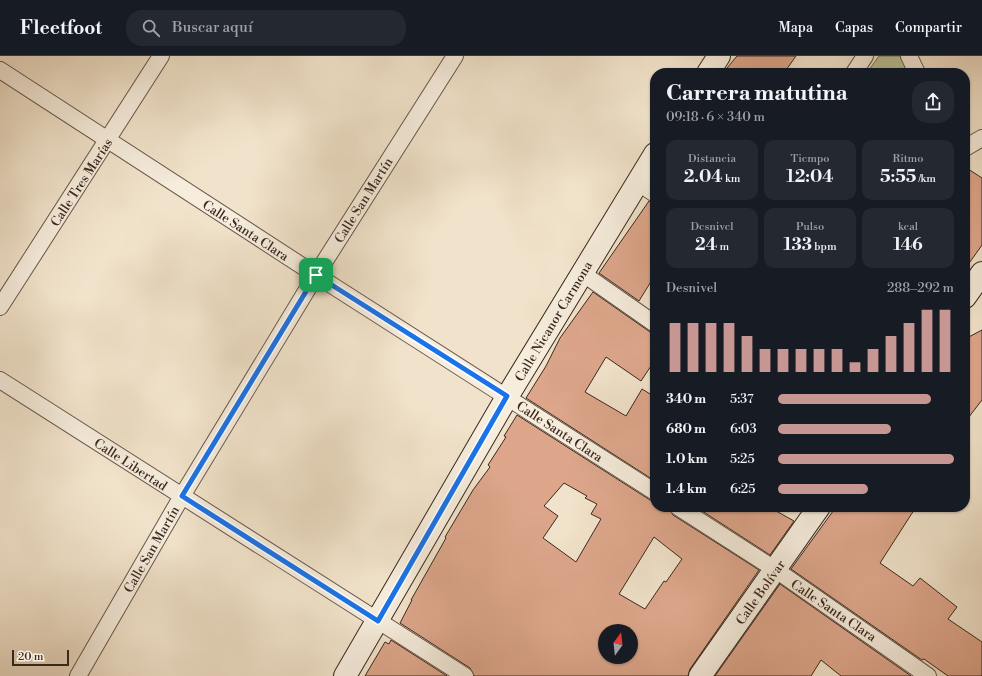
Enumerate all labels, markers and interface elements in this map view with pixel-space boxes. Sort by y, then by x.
search box [126,10,406,46]
text: Fleetfoot [20,16,102,40]
icon: search [140,17,162,39]
text: Buscar aquí [172,18,253,37]
text: Mapa [778,19,813,37]
text: Capas [835,19,873,37]
text: Compartir [895,19,962,37]
text: Carrera matutina [666,80,848,107]
button: share [912,81,954,123]
text: 09:18 · 6 × 340 m [666,109,765,125]
street label: Calle Tres Marías [47,135,116,230]
text: Distancia [688,152,736,166]
text: Tiempo [791,152,829,166]
text: Ritmo [893,152,923,166]
street label: Calle San Martín [331,155,397,246]
text: 2.04 [684,166,723,188]
text: 12:04 [786,166,834,188]
text: 5:55 [880,166,916,188]
text: km [723,172,740,186]
text: /km [916,172,936,186]
street label: Calle Santa Clara [199,197,292,265]
text: Desnivel [690,220,734,234]
text: Pulso [796,220,824,234]
text: kcal [898,220,918,234]
text: 24 [695,234,717,256]
text: 133 [783,234,812,256]
text: 146 [893,234,923,256]
text: m [717,240,729,254]
text: bpm [812,240,837,254]
pin [299,258,333,292]
street label: Calle Nicanor Carmona [512,258,596,384]
icon: arrive [305,264,327,286]
text: Desnivel [666,280,717,296]
text: 288–292 m [887,280,954,296]
text: 340 m [666,391,706,407]
text: 5:37 [730,391,754,407]
street label: Calle Santa Clara [513,398,606,466]
text: 680 m [666,421,706,437]
text: 6:03 [730,421,757,437]
street label: Calle Libertad [91,435,171,495]
text: 1.0 km [666,451,707,467]
text: 5:25 [730,451,755,467]
text: 1.4 km [666,481,707,497]
text: 6:25 [730,481,755,497]
street label: Calle San Martín [121,503,183,596]
street label: Calle Bolívar [733,557,789,628]
street label: Calle Santa Clara [788,576,880,646]
north arrow [598,624,638,664]
map controls [598,624,638,664]
scale bar [12,648,69,667]
text: 20 m [18,650,43,664]

